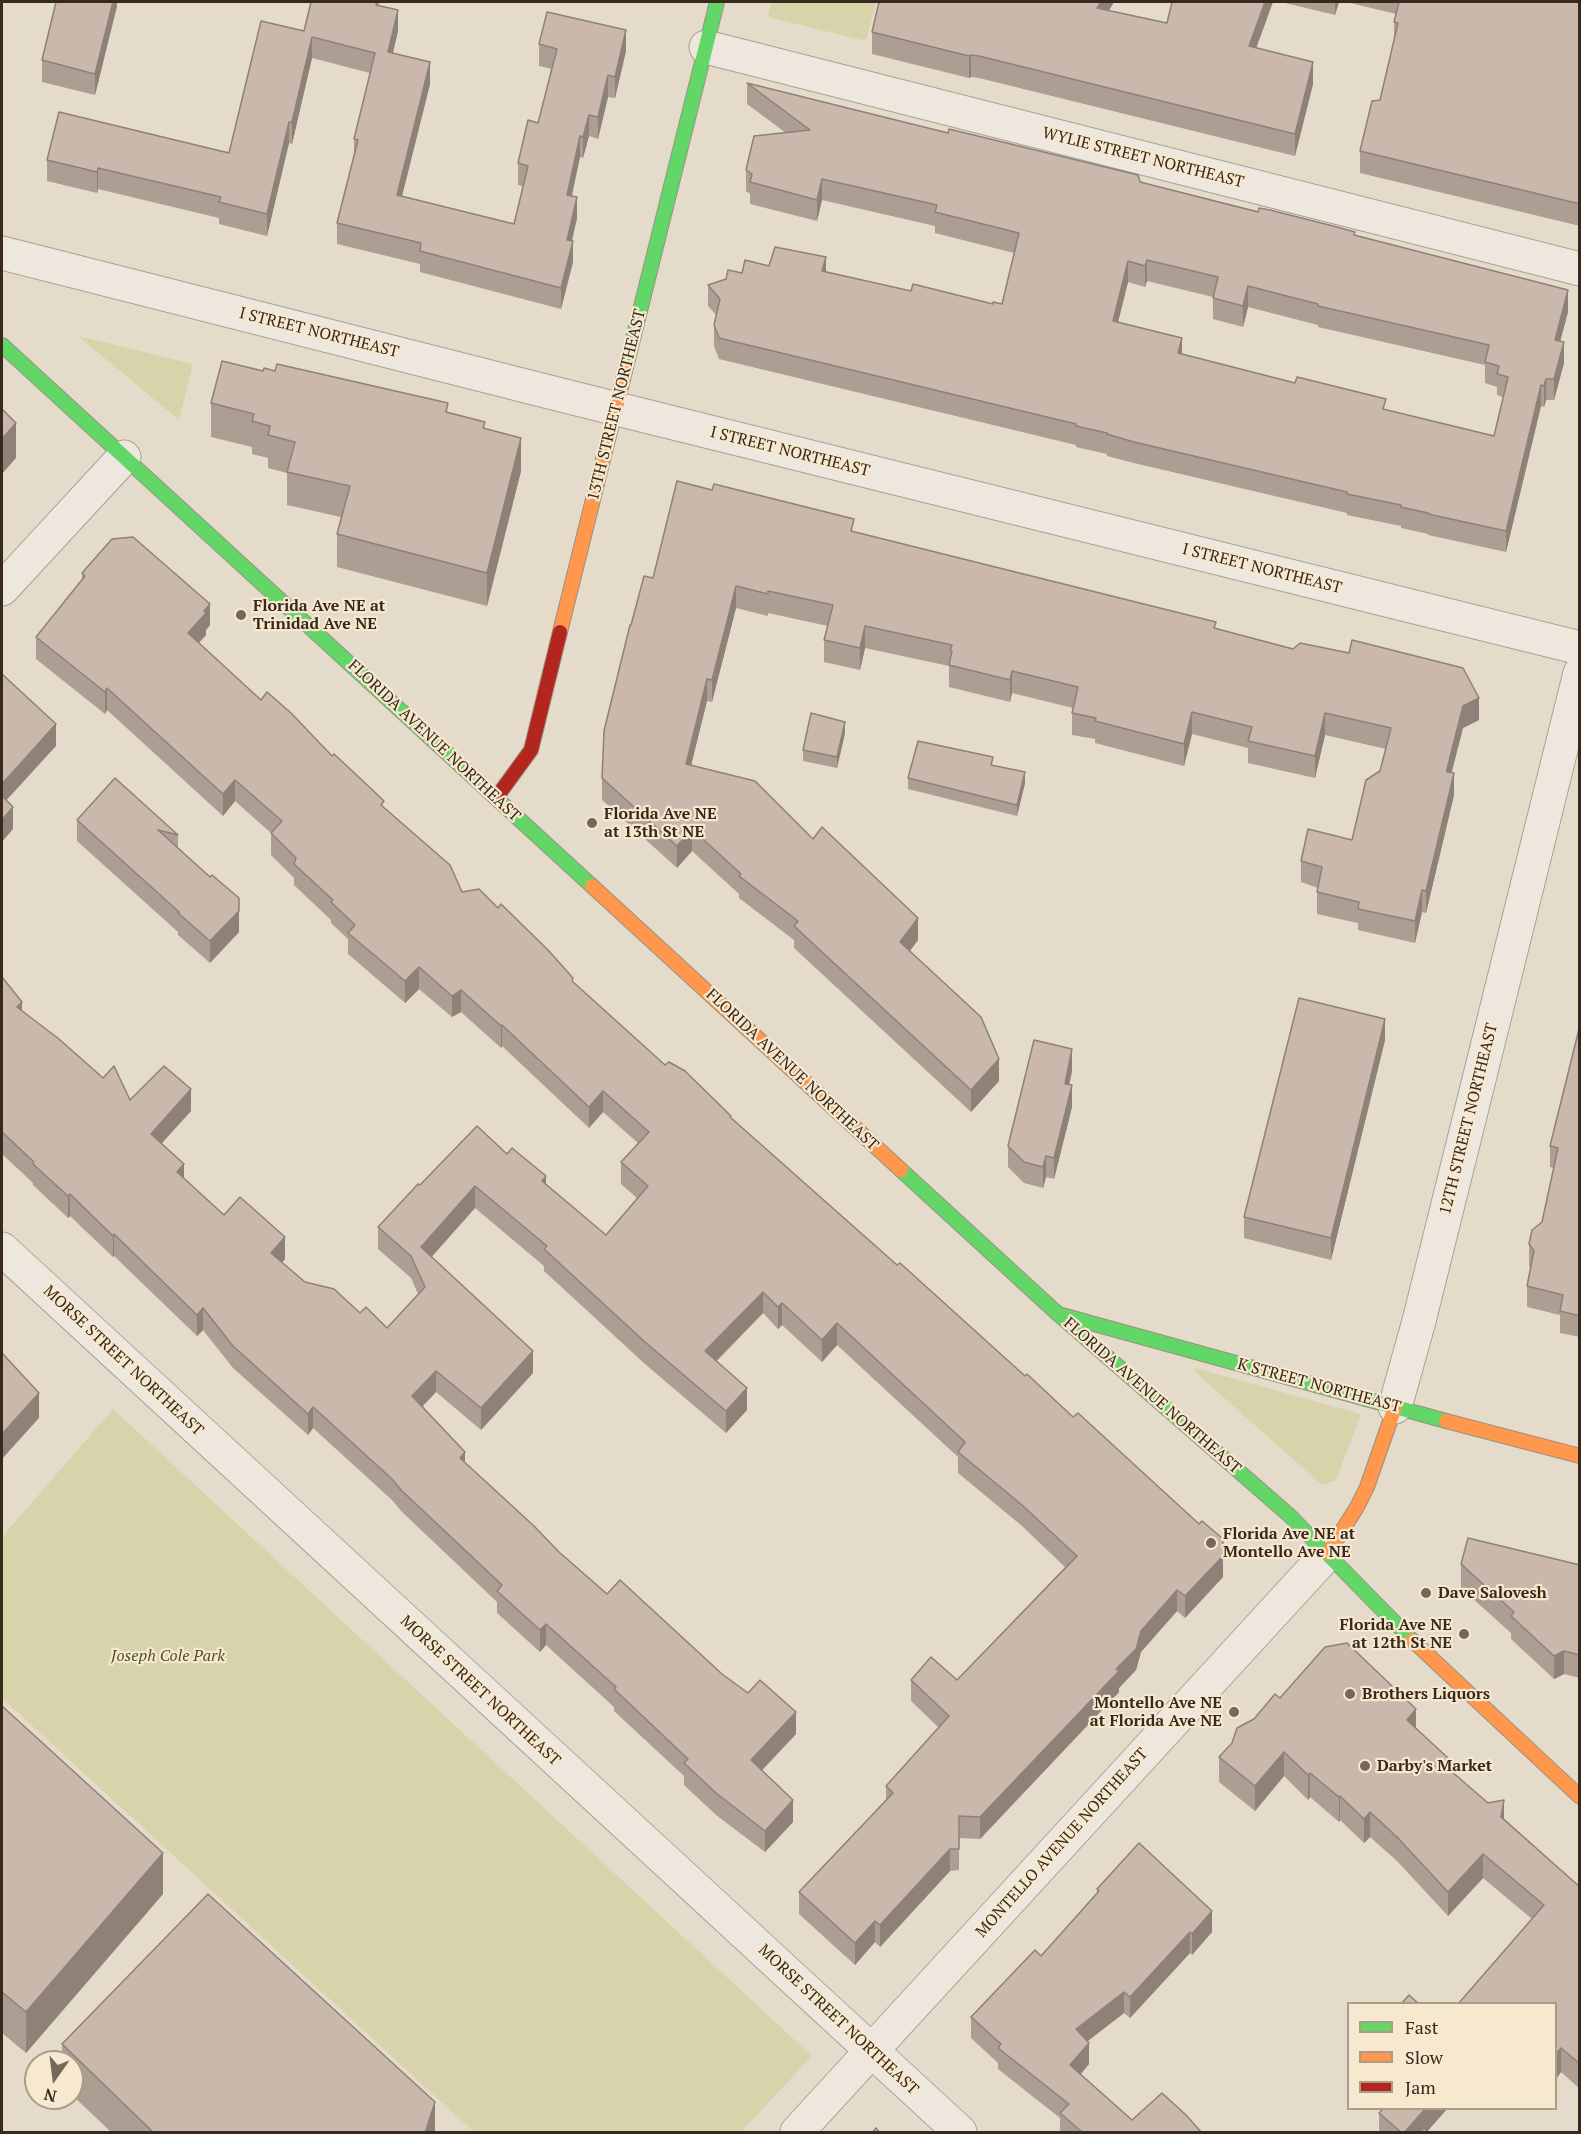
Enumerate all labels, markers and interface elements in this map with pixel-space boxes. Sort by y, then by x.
street label: WYLIE STREET NORTHEAST [1040,124,1246,192]
street label: I STREET NORTHEAST [237,304,401,362]
street label: 13TH STREET NORTHEAST [584,307,650,503]
street label: I STREET NORTHEAST [708,423,872,481]
street label: I STREET NORTHEAST [1180,540,1344,598]
place label: Florida Ave NE at Trinidad Ave NE [253,596,385,634]
marker: Florida Ave NE at Trinidad Ave NE [234,608,248,622]
street label: FLORIDA AVENUE NORTHEAST [344,656,524,826]
place label: Florida Ave NE at 13th St NE [604,804,717,842]
marker: Florida Ave NE at 13th St NE [585,816,599,830]
street label: FLORIDA AVENUE NORTHEAST [702,985,882,1155]
street label: 12TH STREET NORTHEAST [1436,1021,1502,1217]
street label: MORSE STREET NORTHEAST [39,1282,207,1440]
street label: FLORIDA AVENUE NORTHEAST [1059,1314,1245,1478]
street label: K STREET NORTHEAST [1235,1355,1403,1417]
place label: Florida Ave NE at Montello Ave NE [1223,1524,1355,1562]
marker: Florida Ave NE at Montello Ave NE [1204,1536,1218,1550]
place label: Dave Salovesh [1438,1583,1547,1603]
marker: Dave Salovesh [1419,1586,1433,1600]
street label: MORSE STREET NORTHEAST [396,1612,564,1770]
place label: Florida Ave NE at 12th St NE [1339,1615,1452,1653]
marker: Florida Ave NE at 12th St NE [1457,1627,1471,1641]
park label: Joseph Cole Park [111,1646,225,1666]
place label: Brothers Liquors [1362,1684,1490,1704]
marker: Brothers Liquors [1343,1687,1357,1701]
place label: Montello Ave NE at Florida Ave NE [1090,1693,1222,1731]
marker: Montello Ave NE at Florida Ave NE [1227,1705,1241,1719]
street label: MONTELLO AVENUE NORTHEAST [972,1744,1152,1942]
place label: Darby's Market [1377,1756,1492,1776]
marker: Darby's Market [1358,1759,1372,1773]
street label: MORSE STREET NORTHEAST [754,1941,922,2099]
legend [1347,2002,1557,2110]
text: Fast [1405,2015,1438,2039]
text: Slow [1405,2045,1443,2069]
north arrow [24,2050,84,2110]
text: Jam [1405,2075,1436,2099]
text: N [42,2083,59,2108]

